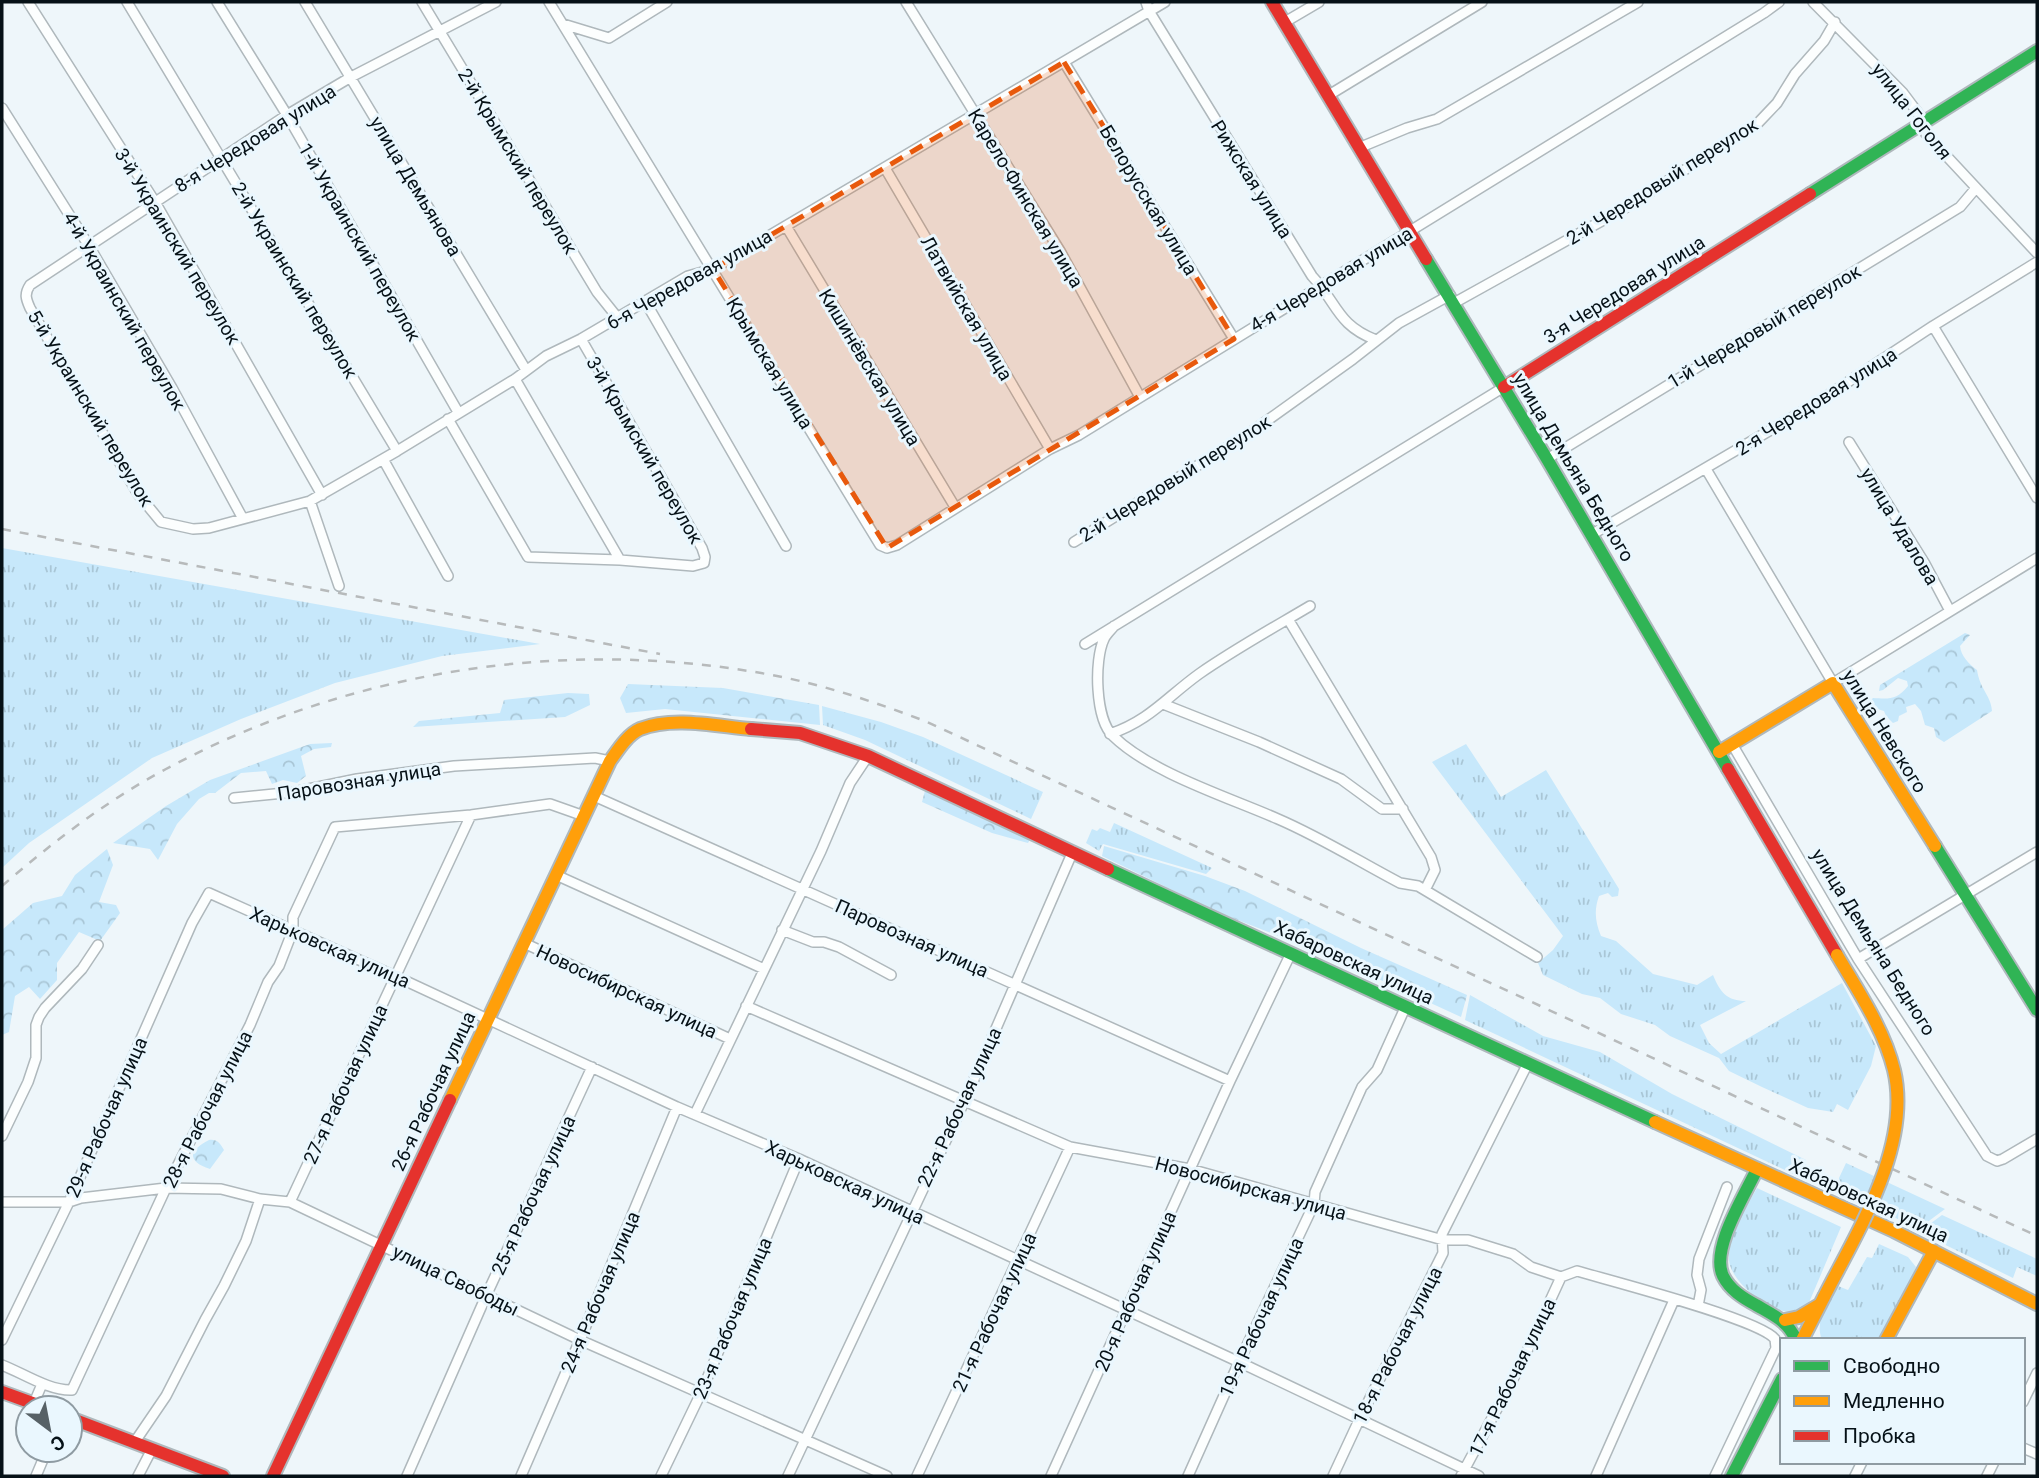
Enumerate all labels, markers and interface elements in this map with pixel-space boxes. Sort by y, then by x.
street label: улица Гоголя [1867,58,1957,164]
street label: 2-й Крымский переулок [453,64,582,259]
street label: 8-я Чередовая улица [170,79,340,197]
street label: Карело-Финская улица [963,105,1088,292]
street label: улица Демьянова [365,112,466,260]
street label: 2-й Чередовый переулок [1562,113,1763,250]
street label: Рижская улица [1206,116,1297,243]
street label: Белорусская улица [1095,121,1202,280]
street label: 1-й Украинский переулок [293,139,426,346]
street label: 3-й Украинский переулок [110,144,246,349]
street label: 2-й Украинский переулок [227,178,363,383]
street label: 4-й Украинский переулок [58,208,191,415]
street label: 4-я Чередовая улица [1246,222,1417,337]
street label: 6-я Чередовая улица [602,224,776,335]
street label: 3-я Чередовая улица [1539,230,1709,348]
street label: Латвийская улица [916,232,1017,385]
street label: 1-й Чередовый переулок [1663,259,1866,393]
street label: Кишинёвская улица [814,285,926,450]
street label: Крымская улица [721,293,818,433]
street label: 5-й Украинский переулок [23,306,159,511]
street label: 2-я Чередовая улица [1731,342,1901,460]
street label: 3-й Крымский переулок [582,353,708,549]
street label: улица Демьяна Бедного [1508,369,1639,566]
street label: 2-й Чередовый переулок [1075,410,1276,547]
street label: улица Удалова [1855,463,1944,589]
street label: улица Невского [1838,665,1932,797]
street label: Паровозная улица [276,757,443,806]
street label: улица Демьяна Бедного [1807,845,1941,1040]
street label: Паровозная улица [832,894,992,983]
street label: Харьковская улица [246,902,413,993]
street label: Хабаровская улица [1270,915,1437,1009]
street label: Новосибирская улица [533,939,721,1043]
street label: 27-я Рабочая улица [298,1001,392,1168]
street label: 26-я Рабочая улица [386,1008,480,1175]
street label: 22-я Рабочая улица [912,1024,1006,1191]
street label: 28-я Рабочая улица [158,1027,257,1192]
street label: 29-я Рабочая улица [61,1033,152,1201]
street label: 25-я Рабочая улица [486,1112,580,1279]
street label: Харьковская улица [762,1136,928,1229]
street label: Новосибирская улица [1153,1152,1349,1225]
street label: Хабаровская улица [1785,1153,1952,1247]
street label: 20-я Рабочая улица [1090,1207,1181,1375]
street label: 24-я Рабочая улица [556,1208,645,1376]
street label: 21-я Рабочая улица [947,1229,1041,1396]
street label: 23-я Рабочая улица [688,1234,777,1402]
street label: 19-я Рабочая улица [1214,1234,1308,1401]
street label: улица Свободы [389,1240,523,1321]
street label: 18-я Рабочая улица [1348,1263,1447,1428]
street label: 17-я Рабочая улица [1464,1294,1561,1460]
legend [1780,1338,2025,1464]
text: Свободно [1843,1354,1940,1378]
text: Медленно [1843,1389,1945,1413]
north arrow [14,1394,84,1464]
text: Пробка [1843,1424,1916,1448]
text: С [46,1430,69,1456]

